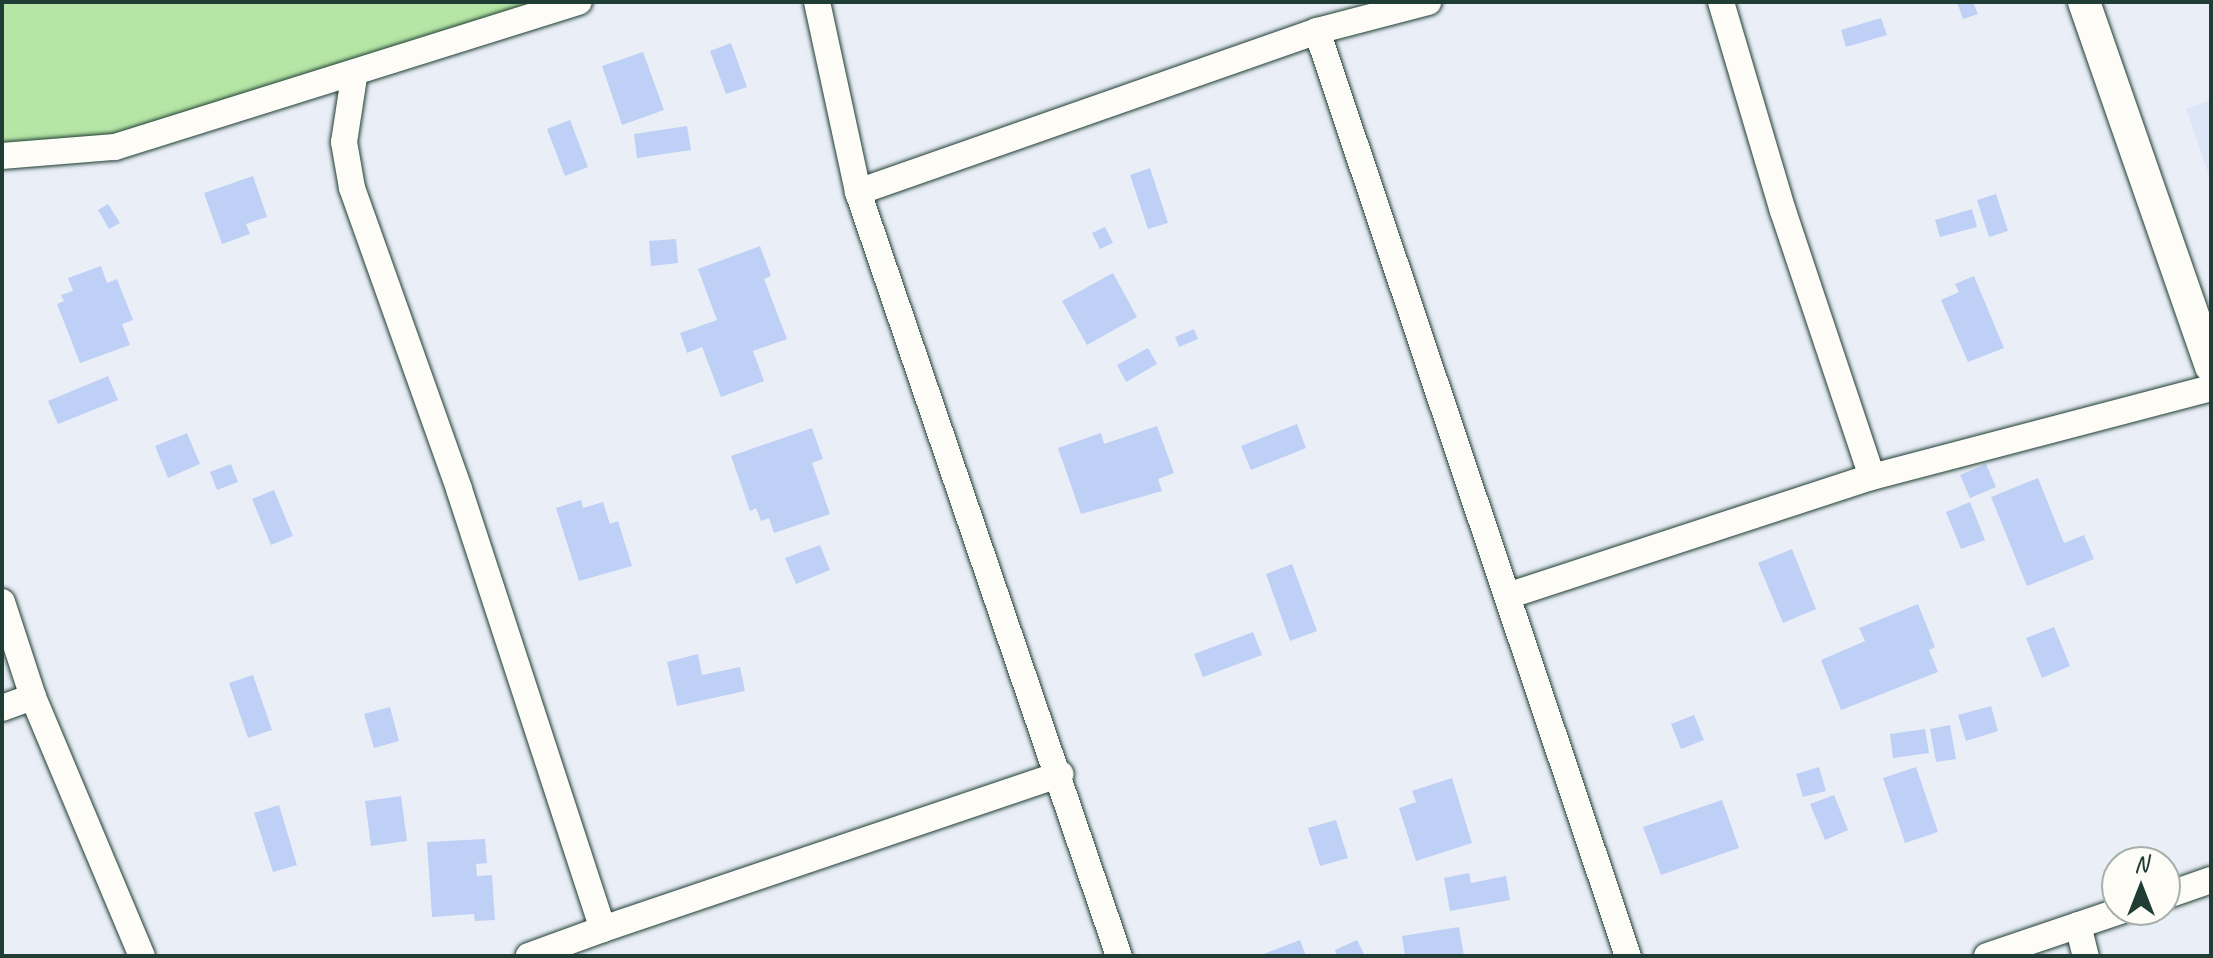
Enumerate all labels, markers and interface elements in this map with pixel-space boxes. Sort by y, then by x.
north arrow [2101,846,2181,926]
text: N [2134,850,2148,878]

